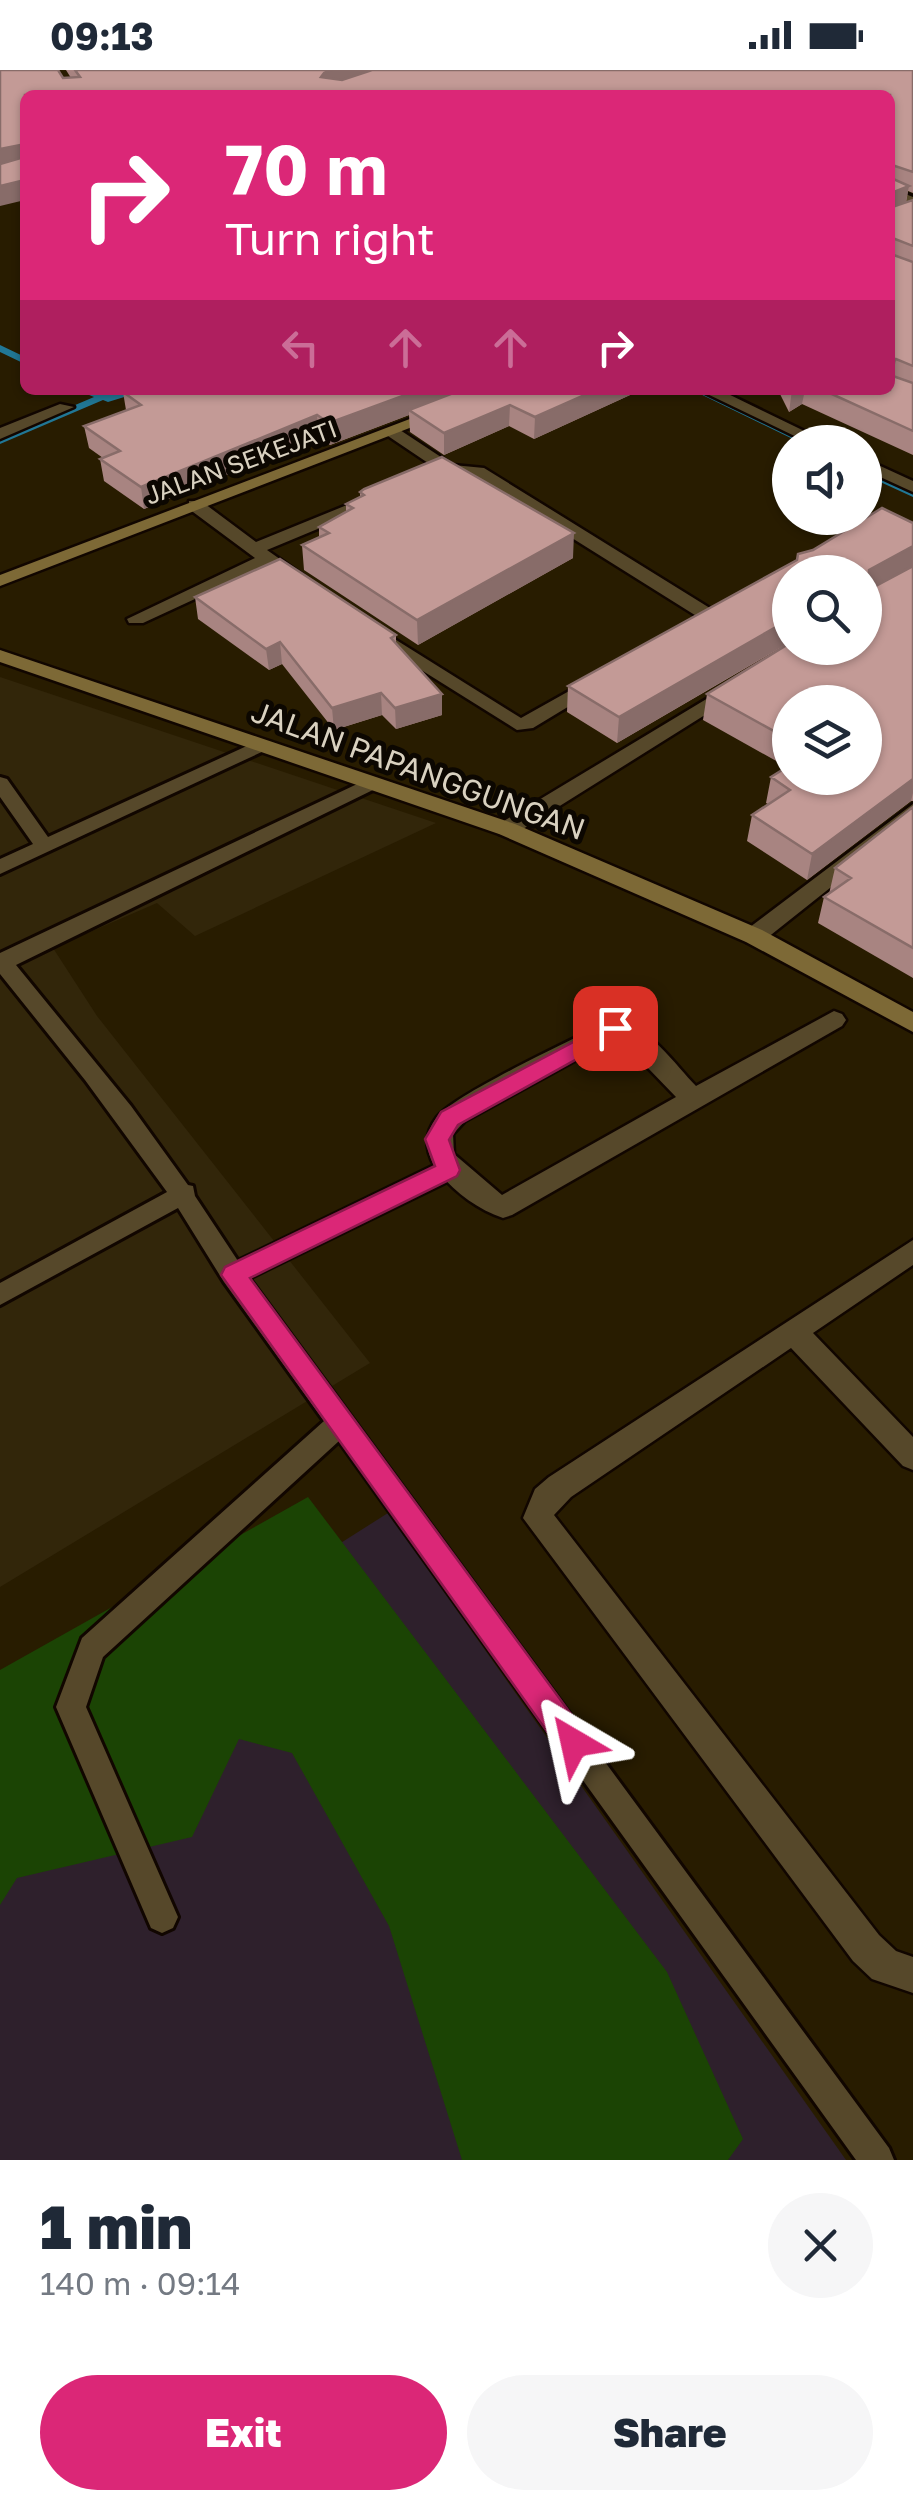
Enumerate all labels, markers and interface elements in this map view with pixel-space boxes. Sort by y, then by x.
text: 09:13 [50,13,154,58]
text: 70 m [225,126,387,210]
icon: right [60,130,190,260]
text: Turn right [225,211,435,265]
icon: left [273,320,328,375]
icon: ahead [378,320,433,375]
icon: ahead [483,320,538,375]
icon: right [588,320,643,375]
street label: JALAN SEKEJATI [141,412,341,511]
map controls [772,425,882,795]
button: sound [772,425,882,535]
button: search [772,555,882,665]
button: layers [772,685,882,795]
street label: JALAN PAPANGGUNGAN [247,693,590,847]
pin [573,986,658,1071]
icon: arrive [588,1001,643,1056]
position arrow [522,1691,626,1795]
text: 1 min [40,2190,192,2262]
button: close [768,2193,873,2298]
text: 140 m · 09:14 [40,2264,241,2302]
button: Exit [40,2375,447,2490]
button: Share [467,2375,873,2490]

